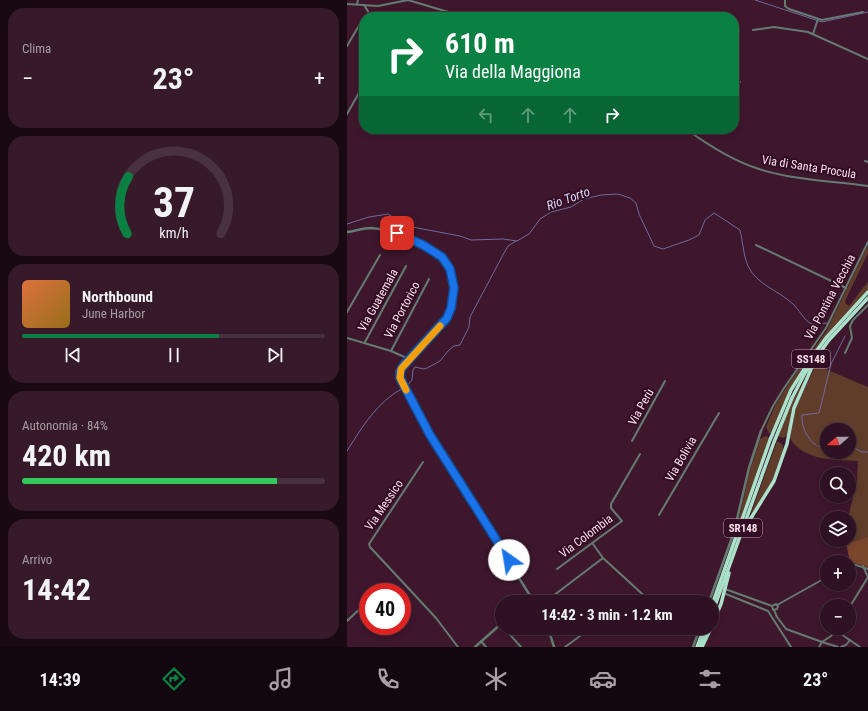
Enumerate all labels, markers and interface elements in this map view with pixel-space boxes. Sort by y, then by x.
text: 610 m [445,27,515,60]
icon: right [379,28,431,80]
text: Clima [22,41,51,56]
text: 23° [153,61,195,96]
text: Via della Maggiona [445,61,581,82]
text: − [22,66,33,91]
text: + [314,66,325,91]
icon: left [475,104,497,126]
icon: ahead [517,104,539,126]
icon: ahead [559,104,581,126]
icon: right [601,104,623,126]
street label: Via di Santa Procula [761,153,857,181]
text: 37 [152,177,195,226]
water label: Rio Torto [544,184,592,213]
pin [380,216,414,250]
icon: arrive [386,222,408,244]
text: km/h [159,224,188,240]
street label: Via Pontina Vecchia [802,252,858,342]
street label: Via Guatemala [355,266,401,334]
street label: Via Portorico [381,279,423,341]
text: Northbound [82,288,153,306]
text: June Harbor [82,306,145,321]
icon: previous [62,344,84,366]
icon: pause [163,344,185,366]
icon: next [264,344,286,366]
road number: SS148 [792,350,830,368]
street label: Via Perù [625,386,657,428]
text: Autonomia · 84% [22,418,108,433]
north arrow [820,423,856,459]
map controls [820,423,856,635]
street label: Via Bolivia [663,434,700,484]
text: 420 km [22,438,111,473]
button: search [820,467,856,503]
street label: Via Messico [362,477,406,533]
street label: Via Colombia [557,511,616,561]
button: layers [820,511,856,547]
road number: SR148 [724,519,762,537]
position arrow [488,539,530,581]
text: Arrivo [22,552,52,567]
button: + [820,555,856,591]
text: 14:42 [22,572,91,607]
speed limit sign: 40 [359,583,411,635]
button: − [820,599,856,635]
text: 14:42 · 3 min · 1.2 km [541,606,673,624]
icon: directions [160,665,188,693]
icon: music [267,665,295,693]
icon: phone [374,665,402,693]
icon: climate [482,665,510,693]
icon: car [589,665,617,693]
icon: filters [696,665,724,693]
text: 14:39 [40,669,81,690]
text: 23° [803,669,828,690]

